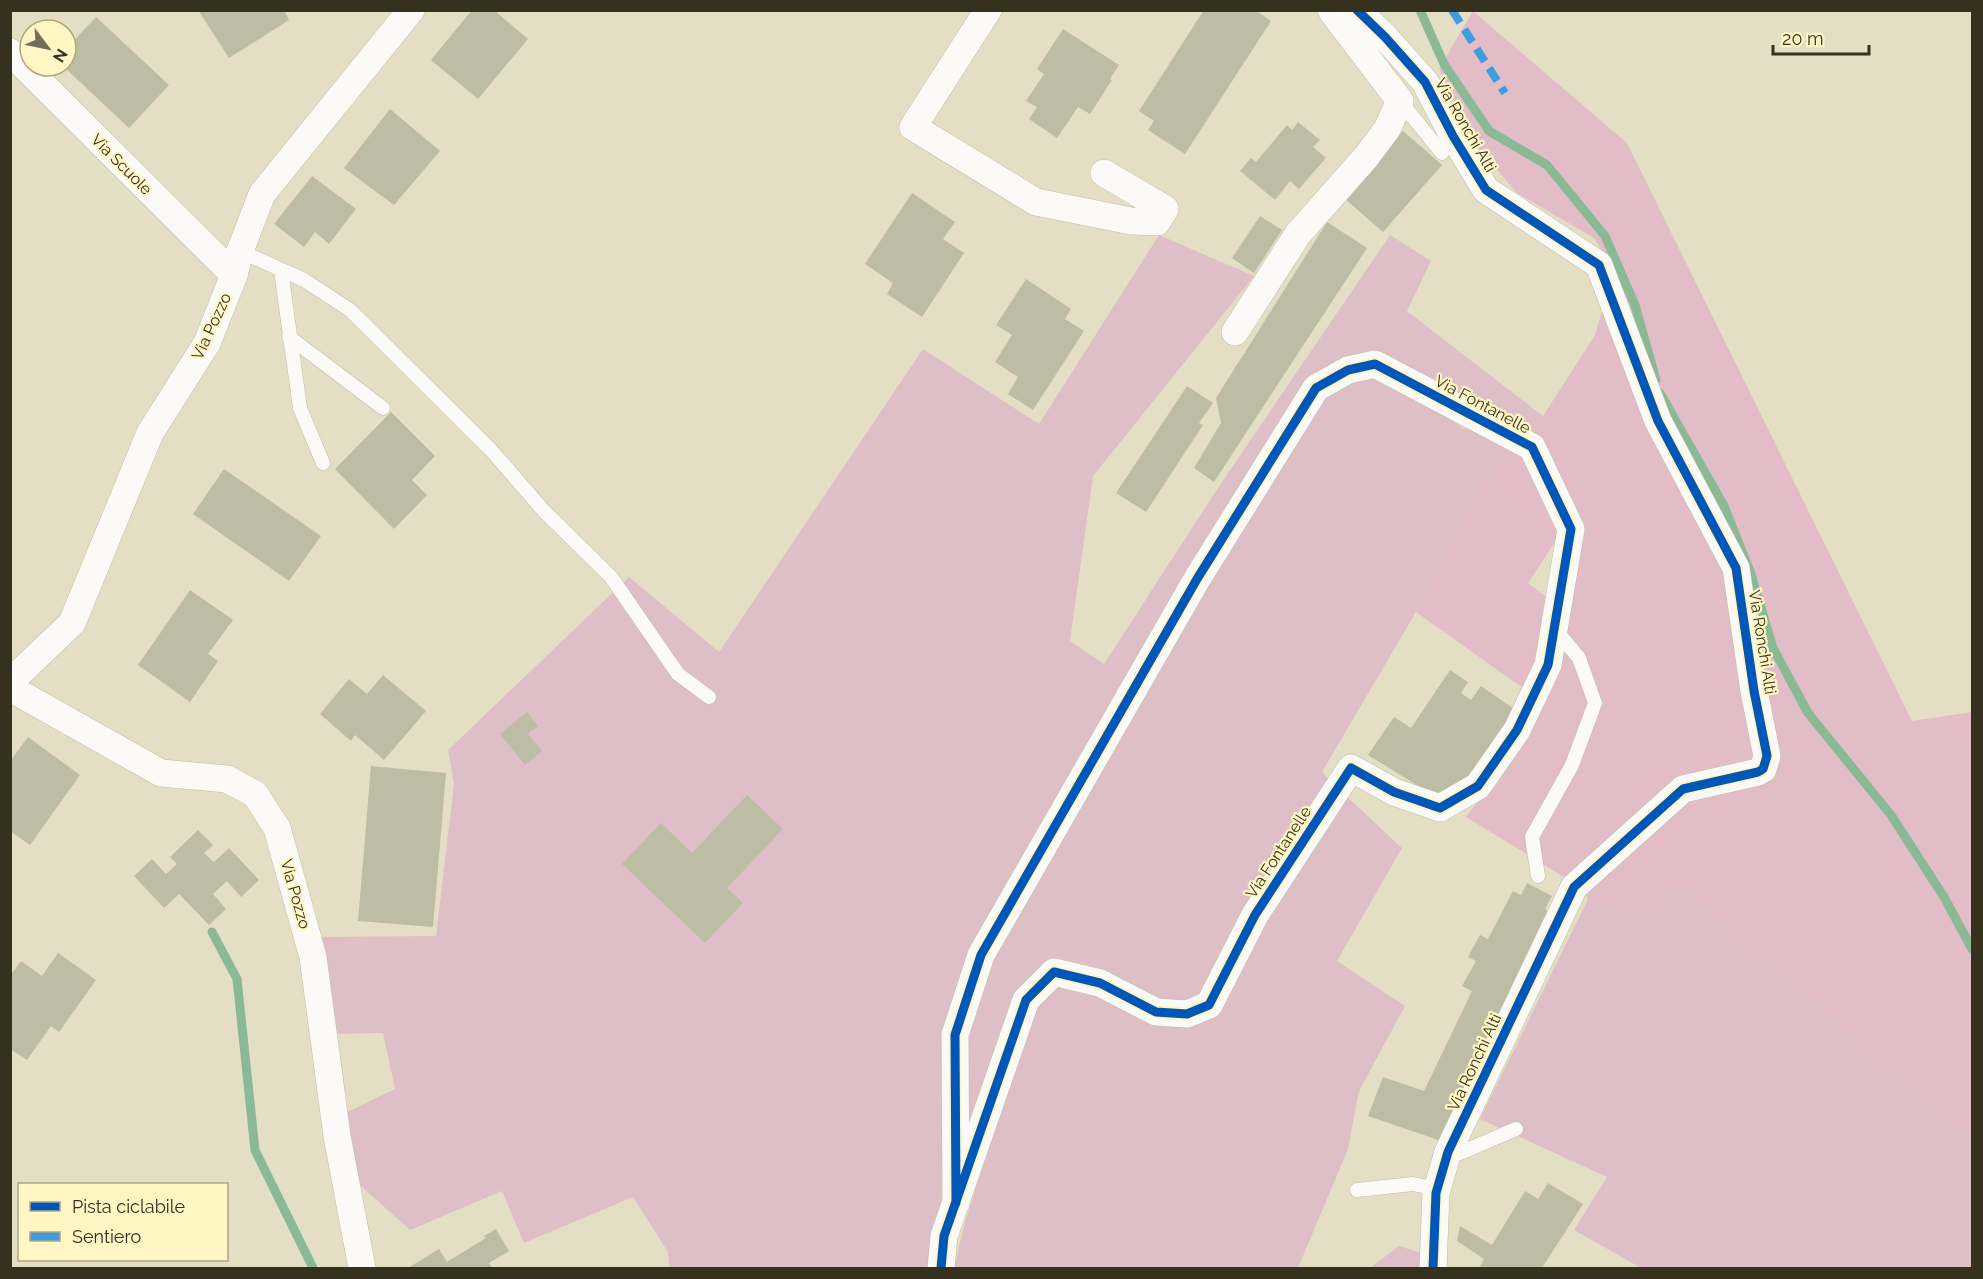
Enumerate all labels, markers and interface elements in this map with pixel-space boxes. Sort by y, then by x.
north arrow [18,18,78,78]
scale bar [1773,18,1869,56]
text: 20 m [1782,28,1824,49]
text: N [49,45,72,66]
street label: Via Ronchi Alti [1431,75,1500,176]
street label: Via Scuole [87,130,156,199]
street label: Via Pozzo [188,290,235,363]
street label: Via Fontanelle [1432,371,1534,438]
street label: Via Ronchi Alti [1745,589,1780,696]
street label: Via Fontanelle [1242,803,1315,902]
street label: Via Pozzo [277,857,314,931]
street label: Via Ronchi Alti [1444,1010,1505,1114]
legend [18,1183,228,1261]
text: Pista ciclabile [72,1196,186,1217]
text: Sentiero [72,1226,141,1247]

